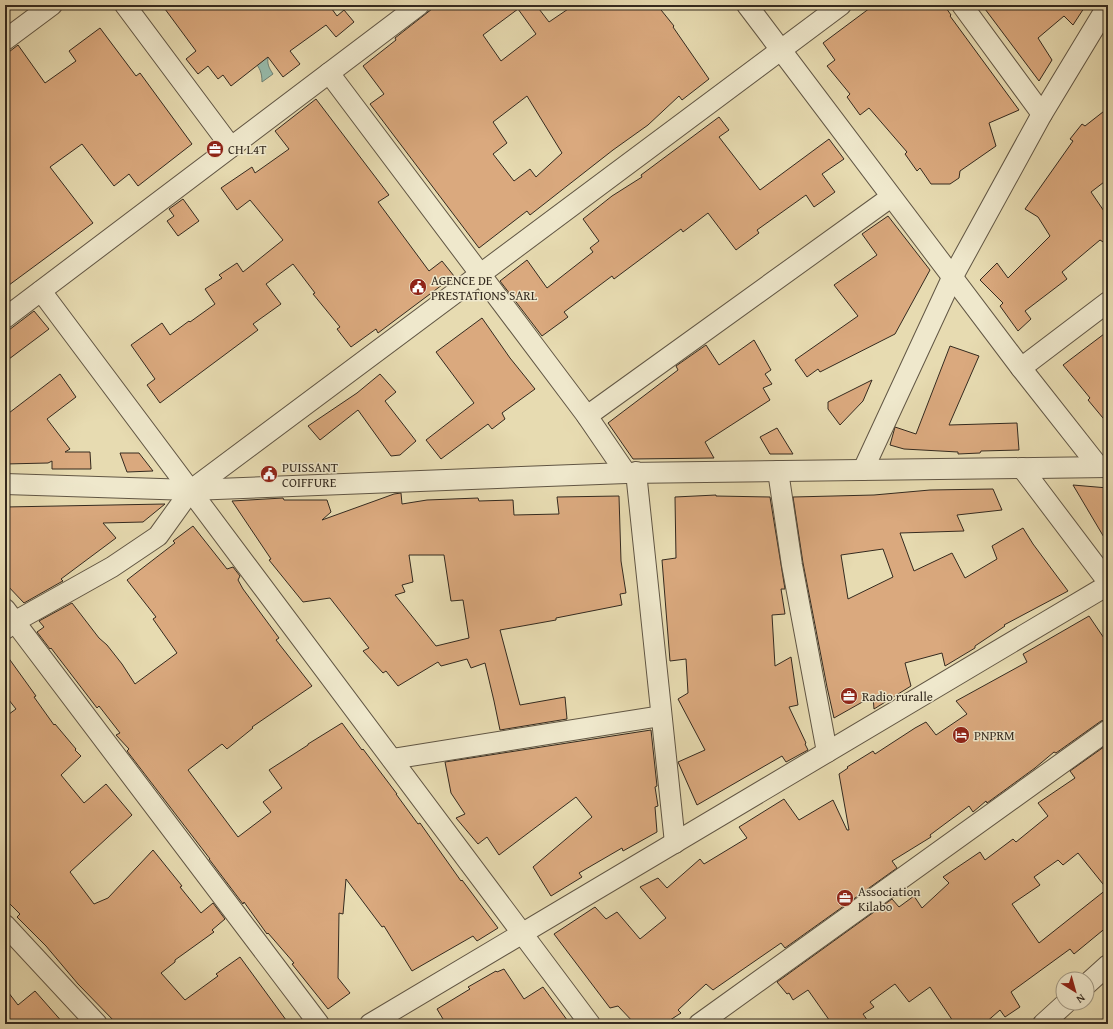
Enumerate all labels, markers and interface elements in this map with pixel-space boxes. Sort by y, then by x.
office icon: CH L4T [205,139,225,159]
place label: CH L4T [228,140,267,159]
place label: AGENCE DE PRESTATIONS SARL [431,271,538,305]
public building icon: AGENCE DE PRESTATIONS SARL [408,277,428,297]
place label: PUISSANT COIFFURE [282,458,339,492]
public building icon: PUISSANT COIFFURE [259,464,279,484]
office icon: Radio ruralle [839,686,859,706]
place label: Radio ruralle [862,687,933,706]
hotel icon: PNPRM [951,725,971,745]
place label: PNPRM [974,726,1015,745]
place label: Association Kilabo [858,882,921,916]
office icon: Association Kilabo [835,888,855,908]
north arrow [1055,971,1095,1011]
text: N [1073,990,1089,1008]

